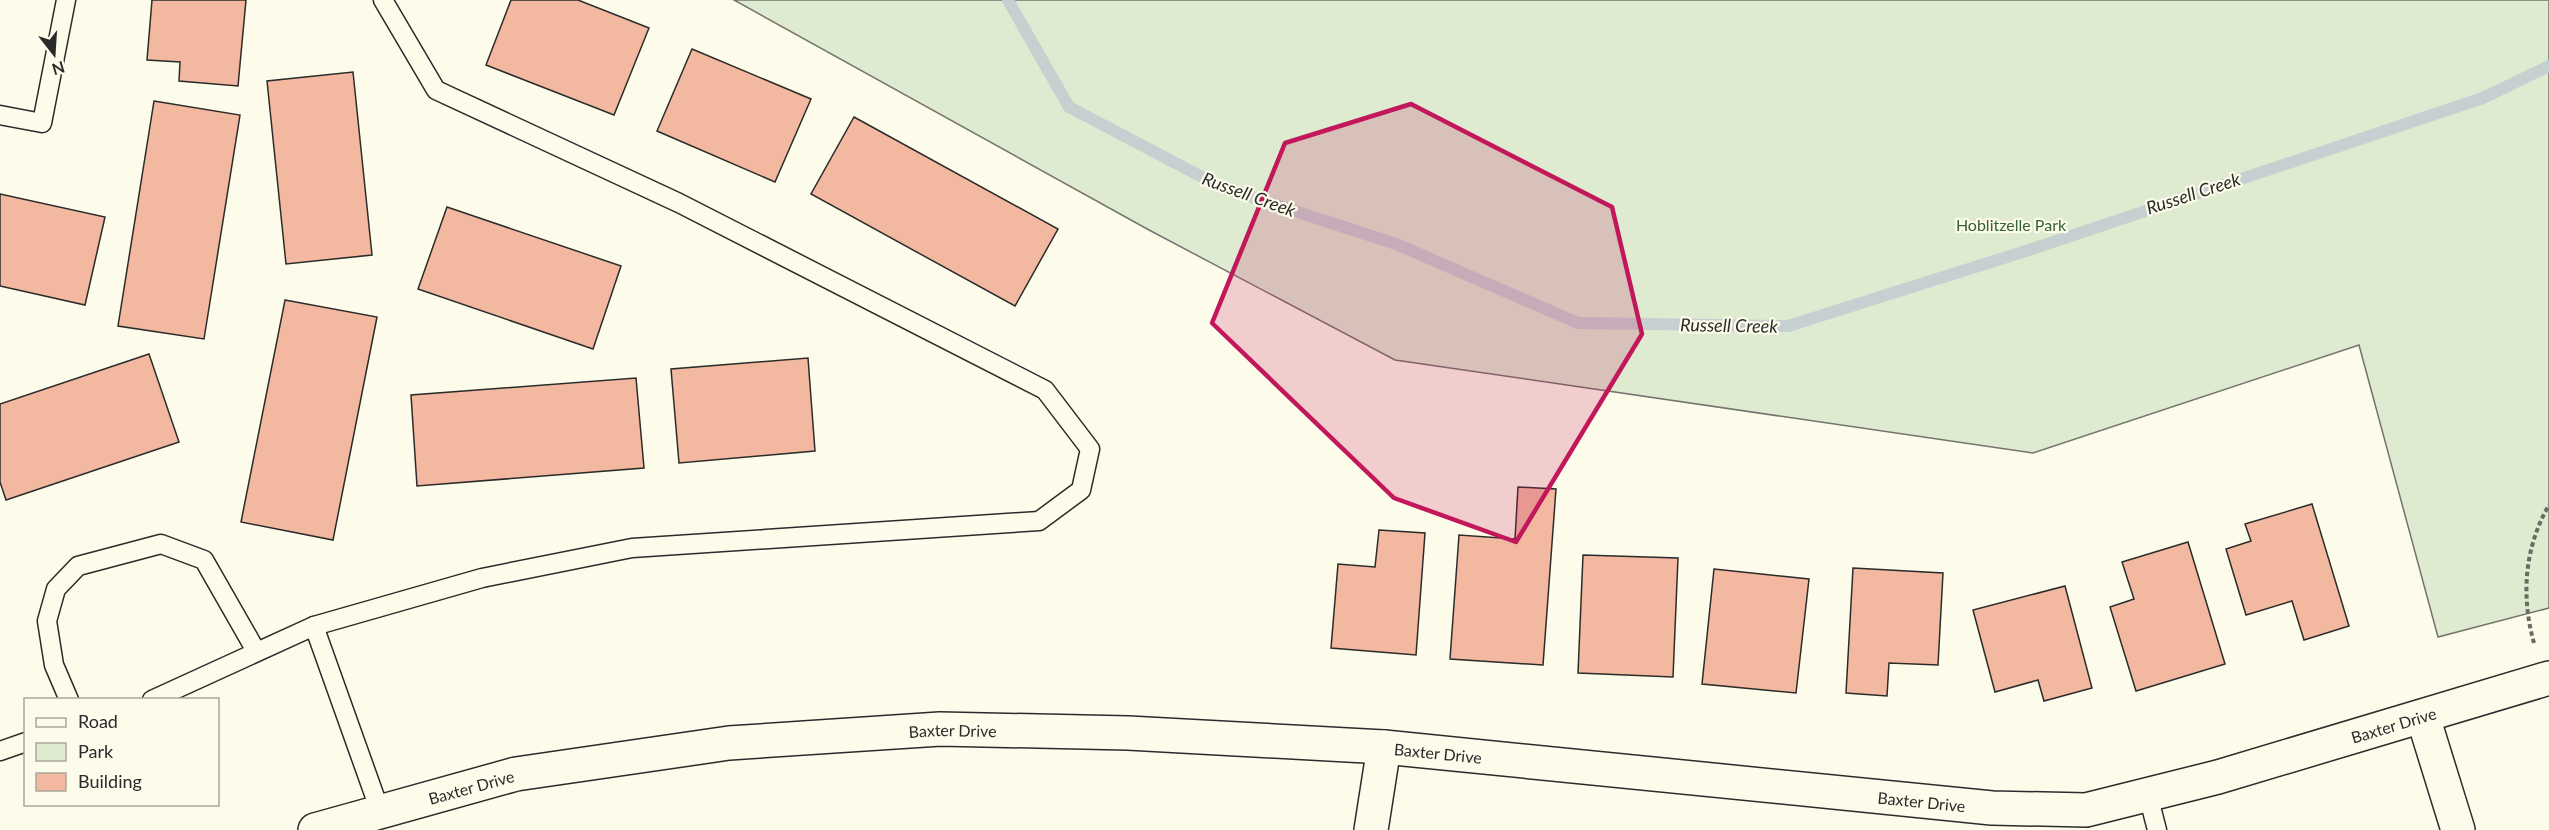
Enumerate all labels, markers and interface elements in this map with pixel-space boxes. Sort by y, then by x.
north arrow [24,24,84,84]
text: N [50,58,67,80]
water label: Russell Creek [1199,167,1299,221]
water label: Russell Creek [2143,167,2243,219]
park label: Hoblitzelle Park [1956,215,2067,234]
water label: Russell Creek [1680,313,1778,337]
legend [24,698,219,806]
street label: Baxter Drive [2348,703,2438,746]
text: Road [78,710,118,732]
street label: Baxter Drive [908,719,997,741]
street label: Baxter Drive [1393,739,1483,766]
text: Park [78,740,114,762]
street label: Baxter Drive [426,766,516,807]
text: Building [78,770,142,792]
street label: Baxter Drive [1877,787,1966,815]

